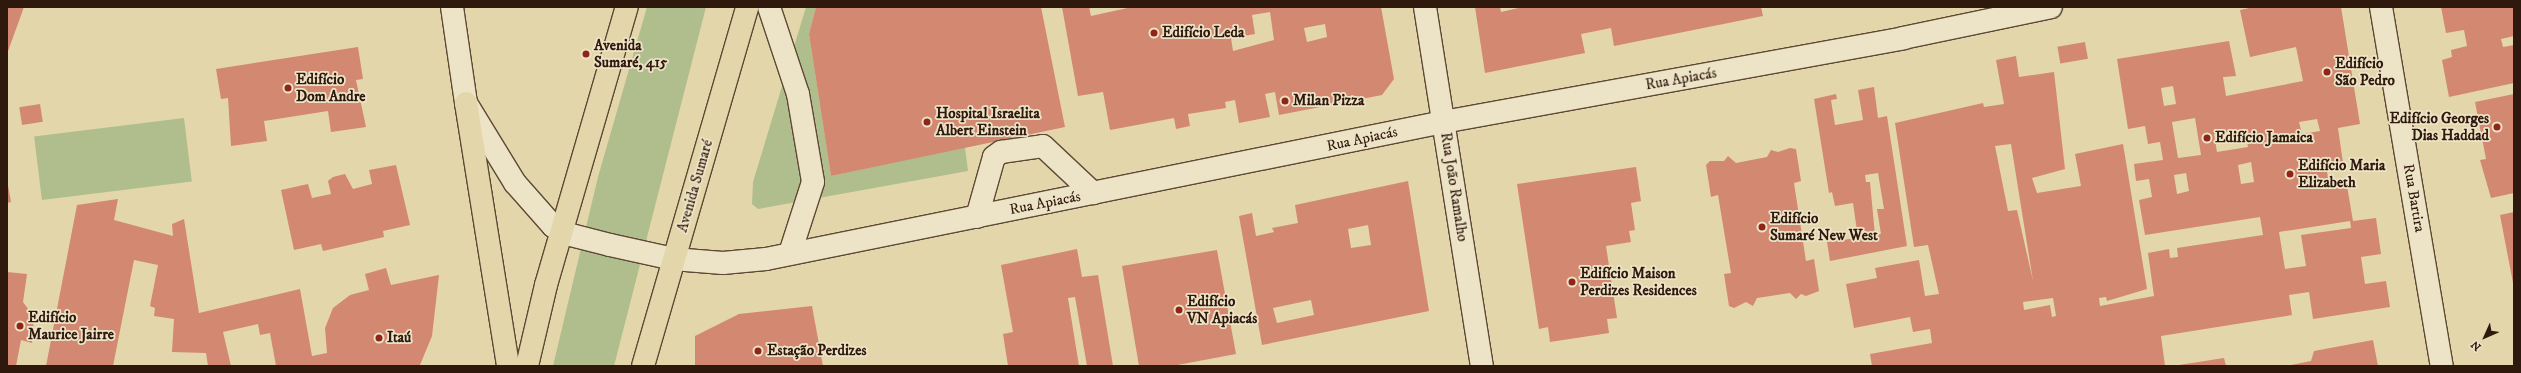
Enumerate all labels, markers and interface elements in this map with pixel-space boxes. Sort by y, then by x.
place label: Edifício Leda [1162,24,1244,42]
marker: Edifício Leda [1149,28,1159,38]
place label: Avenida Sumaré, 415 [594,36,667,71]
marker: Avenida Sumaré, 415 [581,49,591,59]
place label: Edifício São Pedro [2335,54,2395,89]
street label: Rua Apiacás [1644,64,1718,94]
marker: Edifício São Pedro [2322,67,2332,77]
place label: Edifício Dom Andre [296,70,366,105]
marker: Edifício Dom Andre [283,83,293,93]
place label: Milan Pizza [1293,92,1364,110]
marker: Milan Pizza [1280,96,1290,106]
place label: Hospital Israelita Albert Einstein [936,104,1040,139]
place label: Edifício Georges Dias Haddad [2390,109,2489,144]
marker: Hospital Israelita Albert Einstein [921,116,933,128]
marker: Edifício Georges Dias Haddad [2492,122,2502,132]
street label: Rua Apiacás [1325,123,1399,155]
place label: Edifício Jamaica [2215,129,2313,147]
street label: Rua João Ramalho [1436,131,1472,243]
marker: Edifício Jamaica [2202,133,2212,143]
street label: Avenida Sumaré [673,138,717,234]
place label: Edifício Maria Elizabeth [2298,156,2385,191]
street label: Rua Bartira [2399,163,2429,233]
marker: Edifício Maria Elizabeth [2285,169,2295,179]
street label: Rua Apiacás [1008,187,1082,219]
place label: Edifício Sumaré New West [1770,209,1878,244]
marker: Edifício Sumaré New West [1757,222,1767,232]
place label: Edifício Maison Perdizes Residences [1580,264,1697,299]
marker: Edifício Maison Perdizes Residences [1567,277,1577,287]
place label: Edifício VN Apiacás [1187,292,1257,327]
marker: Edifício VN Apiacás [1174,305,1184,315]
place label: Edifício Maurice Jairre [28,308,114,343]
north arrow [2465,317,2505,357]
marker: Edifício Maurice Jairre [15,321,25,331]
place label: Itaú [387,329,411,347]
marker: Itaú [374,333,384,343]
text: N [2468,337,2485,354]
place label: Estação Perdizes [767,342,866,360]
marker: Estação Perdizes [752,345,764,357]

